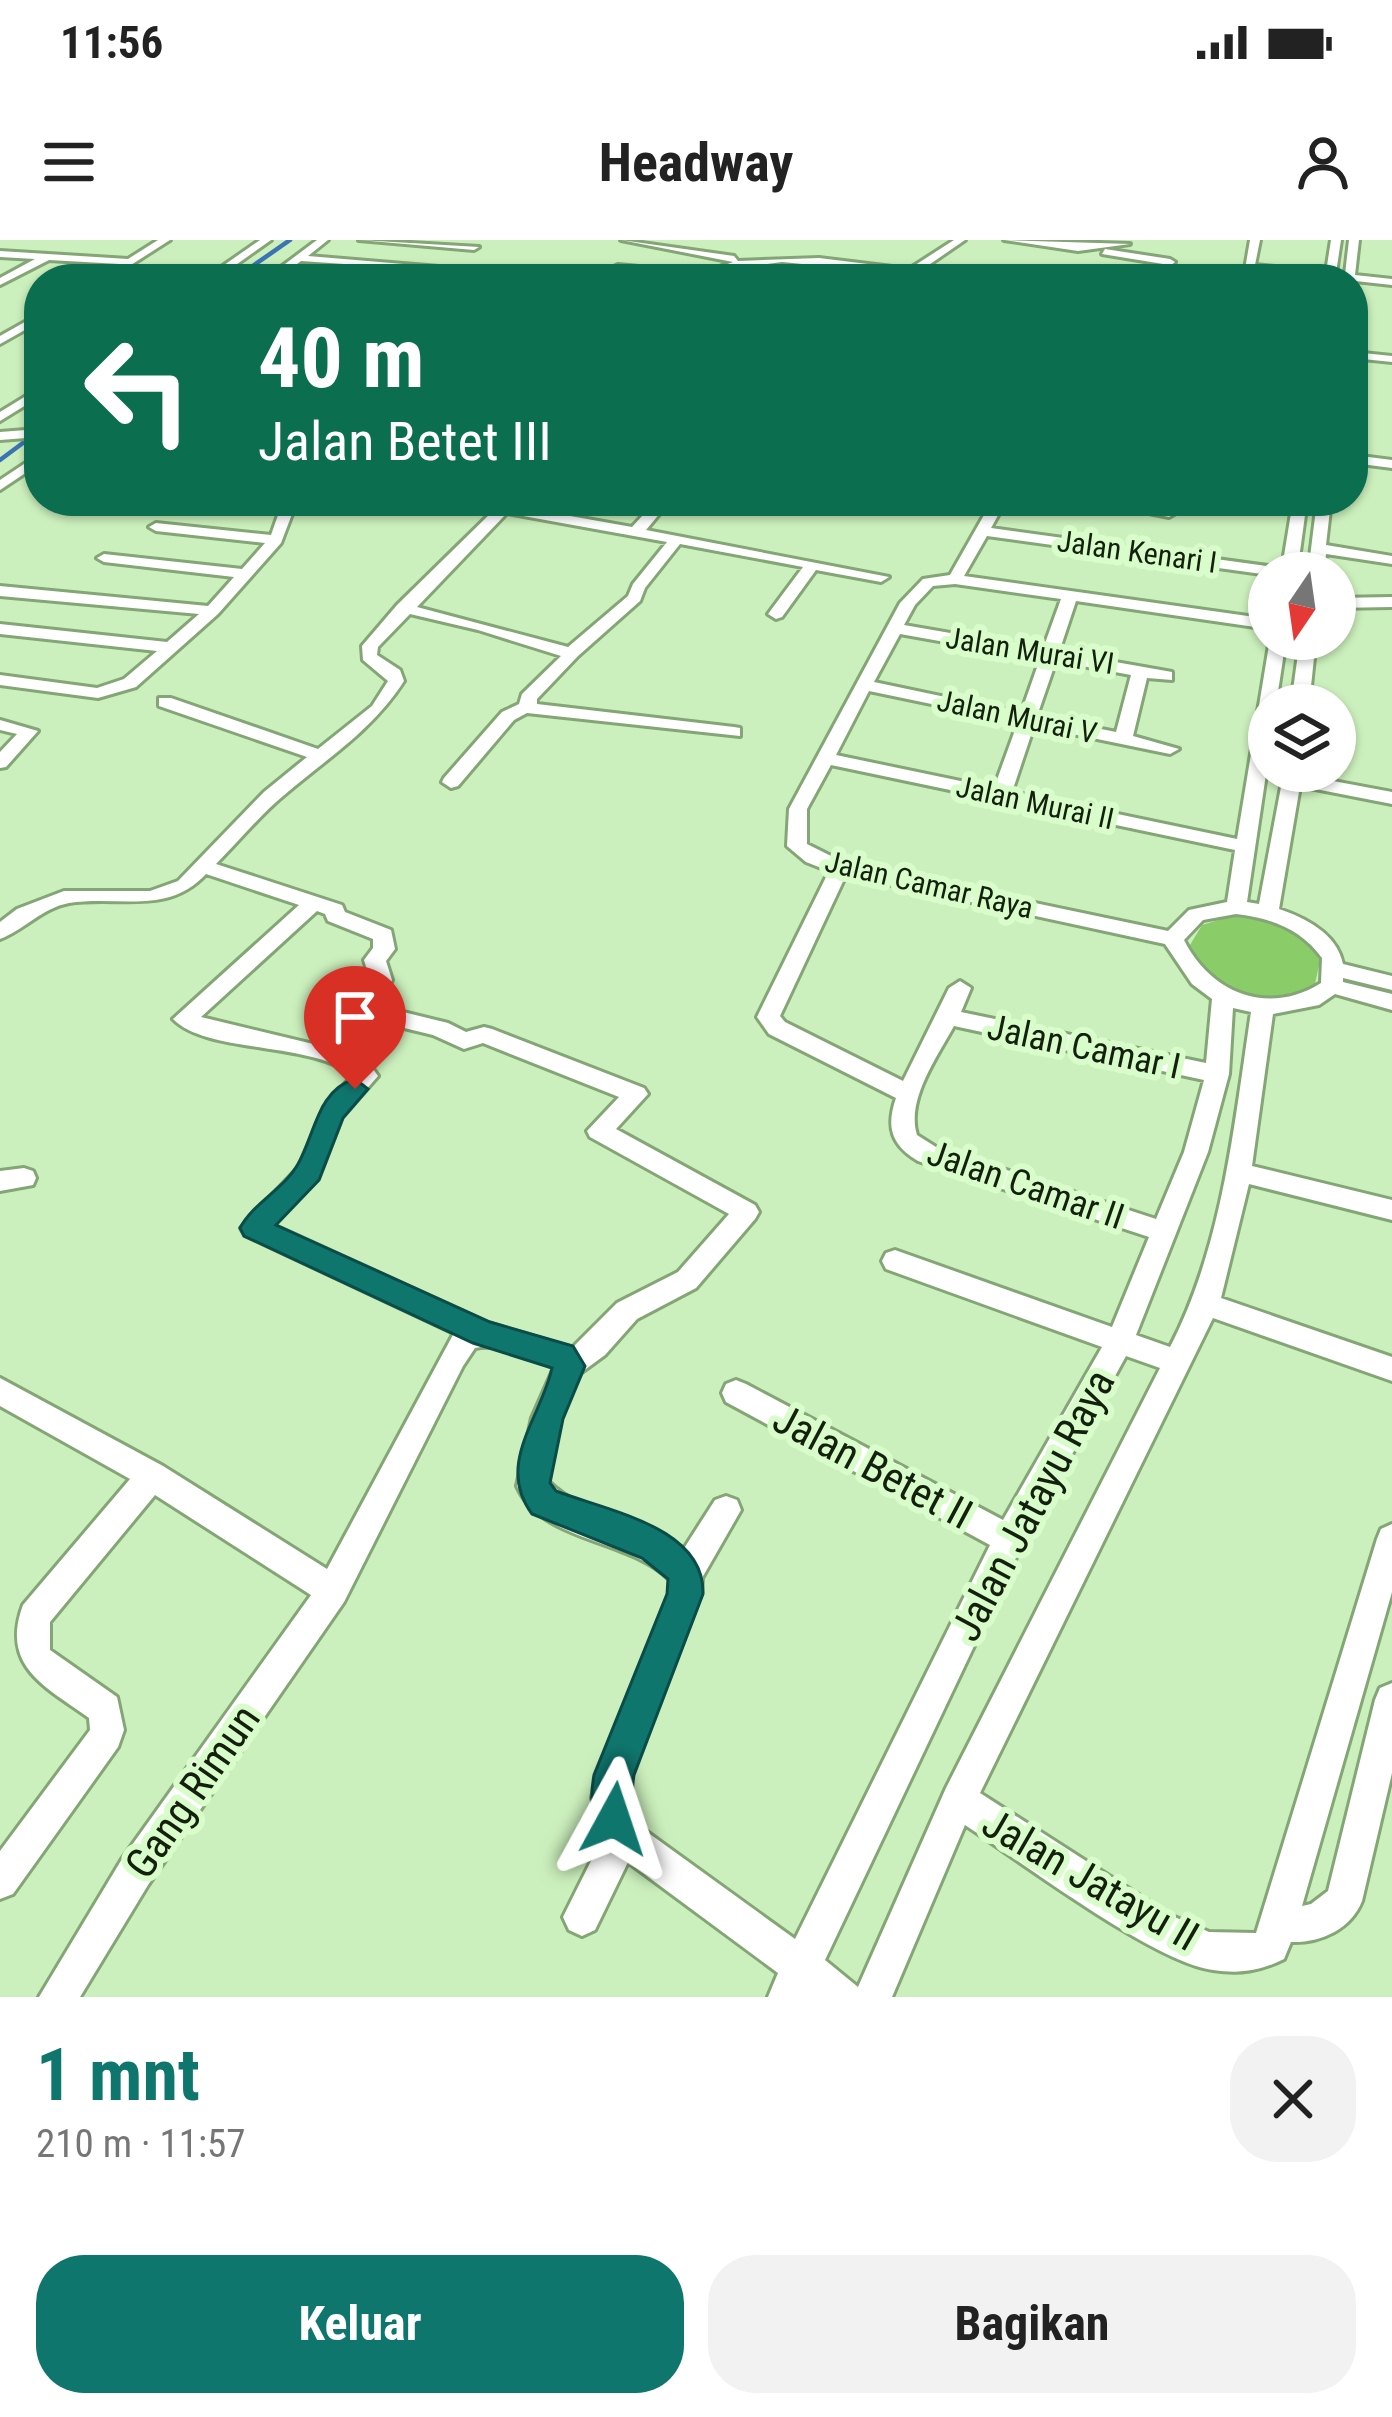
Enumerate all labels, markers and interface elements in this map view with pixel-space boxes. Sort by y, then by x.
text: 11:56 [60,16,163,69]
icon: menu [36,129,102,195]
icon: person [1290,129,1356,195]
text: Headway [599,131,793,194]
text: 40 m [258,309,425,408]
icon: left [60,312,216,468]
text: Jalan Betet III [258,410,552,473]
street label: Jalan Kenari I [1055,523,1219,580]
north arrow [1248,552,1356,660]
map controls [1248,552,1356,792]
street label: Jalan Murai VI [944,620,1117,681]
street label: Jalan Murai V [934,683,1100,751]
button: layers [1248,684,1356,792]
street label: Jalan Murai II [953,769,1117,836]
street label: Jalan Camar Raya [822,844,1037,925]
pin [304,966,406,1089]
icon: arrive [322,984,388,1050]
street label: Jalan Camar I [984,1006,1184,1088]
street label: Jalan Camar II [922,1132,1129,1238]
street label: Jalan Jatayu Raya [940,1361,1124,1649]
street label: Jalan Betet II [765,1394,980,1539]
street label: Gang Rimun [115,1695,270,1887]
position arrow [551,1756,677,1882]
street label: Jalan Jatayu II [974,1798,1207,1961]
text: 1 mnt [36,2033,200,2118]
button: close [1230,2036,1356,2162]
text: 210 m · 11:57 [36,2121,246,2167]
button: Keluar [36,2255,684,2393]
button: Bagikan [708,2255,1356,2393]

